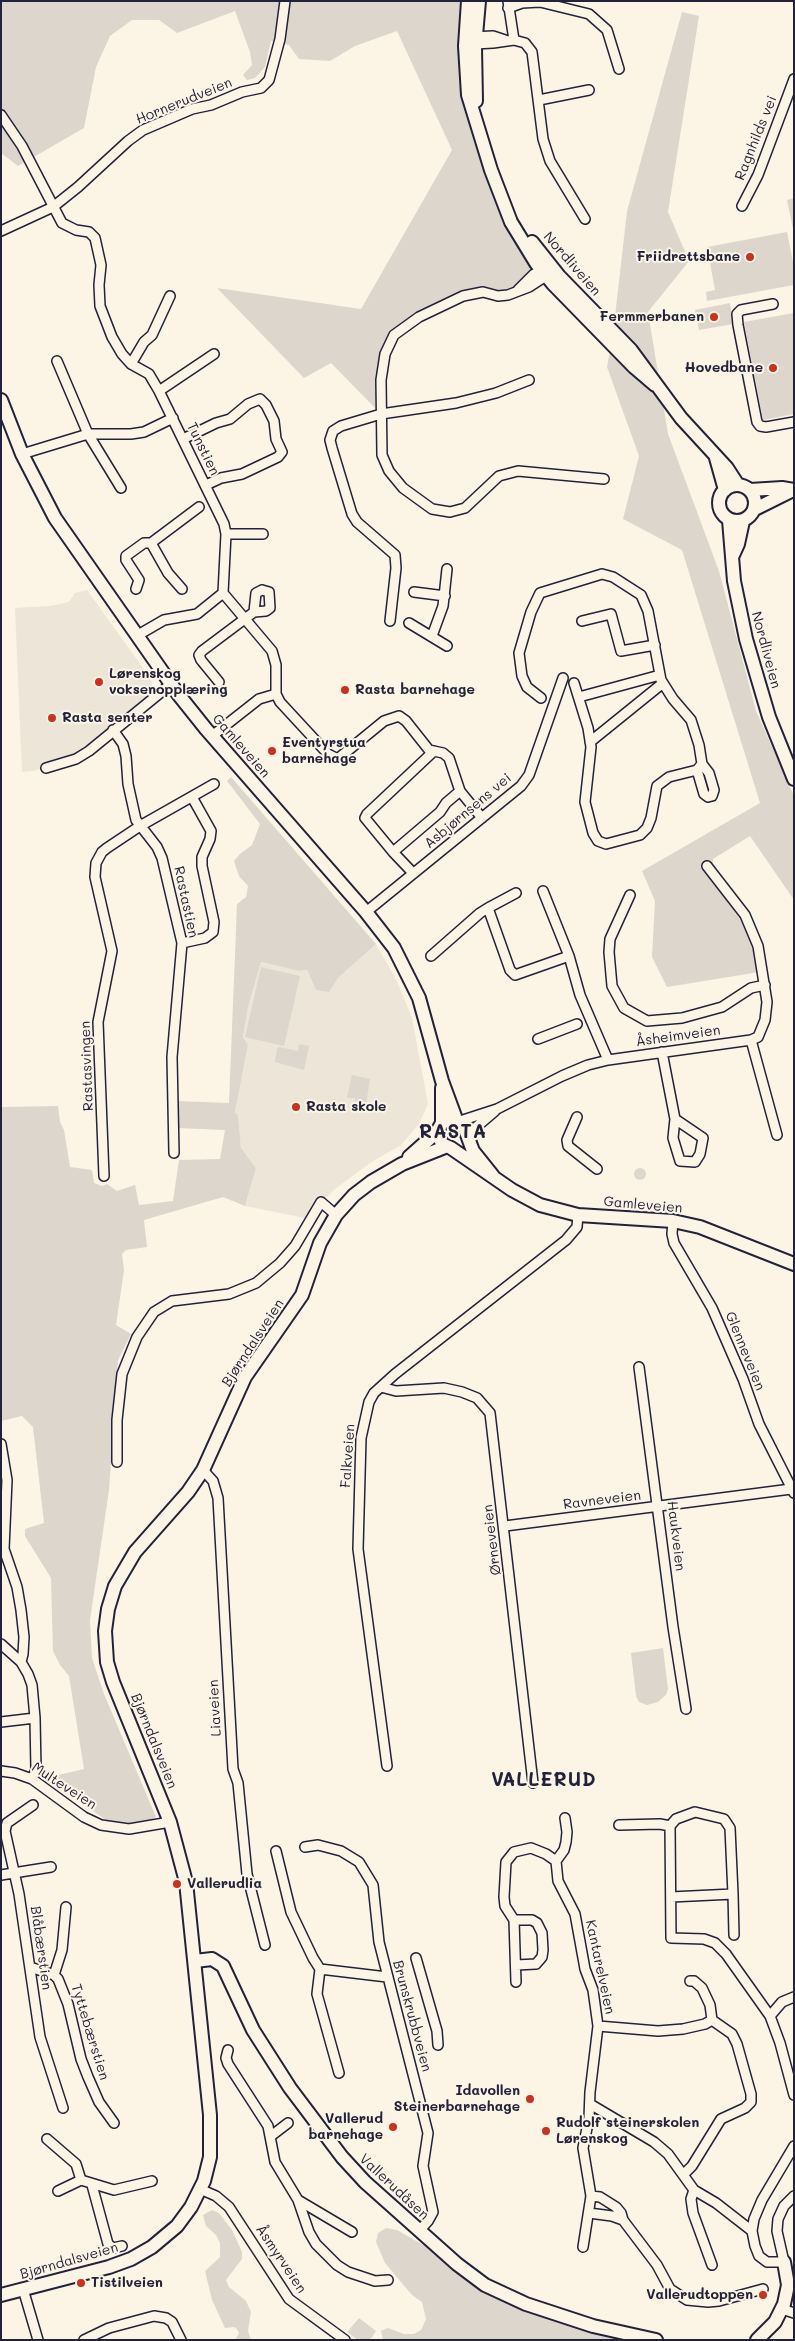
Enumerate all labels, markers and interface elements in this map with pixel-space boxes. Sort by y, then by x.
street label: Hornerudveien [134,74,234,128]
street label: Ragnhilds vei [731,93,781,183]
street label: Nordliveien [540,229,604,299]
place label: Friidrettsbane [636,249,740,265]
marker: Friidrettsbane [744,251,756,263]
place label: Fermmerbanen [600,309,704,325]
marker: Fermmerbanen [708,311,720,323]
place label: Hovedbane [685,360,763,376]
marker: Hovedbane [767,362,779,374]
street label: Tunstien [183,420,223,478]
street label: Nordliveien [748,610,784,690]
place label: Lørenskog voksenopplæring [109,666,227,699]
marker: Lørenskog voksenopplæring [93,676,105,688]
place label: Rasta barnehage [355,682,475,698]
marker: Rasta barnehage [339,684,351,696]
place label: Rasta senter [62,710,152,726]
street label: Gamleveien [209,711,273,781]
marker: Rasta senter [46,712,58,724]
place label: Eventyrstua barnehage [282,735,366,768]
marker: Eventyrstua barnehage [266,745,278,757]
street label: Asbjørnsens vei [421,770,515,852]
street label: Rastastien [170,865,202,939]
street label: Rastasvingen [77,1021,97,1111]
street label: Åsheimveien [635,1022,721,1050]
place label: Rasta skole [306,1099,386,1115]
marker: Rasta skole [290,1101,302,1113]
district label: RASTA [418,1121,488,1143]
street label: Gamleveien [603,1193,683,1217]
street label: Bjørndalsveien [218,1296,288,1390]
street label: Glenneveien [722,1309,768,1393]
street label: Falkveien [337,1423,359,1489]
street label: Ravneveien [562,1487,642,1513]
street label: Haukveien [663,1500,689,1572]
street label: Ørneveien [479,1504,505,1576]
street label: Liaveien [205,1679,225,1737]
street label: Bjørndalsveien [127,1691,181,1791]
street label: Multeveien [28,1759,100,1813]
district label: VALLERUD [490,1769,598,1791]
place label: Vallerudlia [187,1876,262,1892]
marker: Vallerudlia [171,1878,183,1890]
street label: Blåbærstien [27,1905,55,1991]
street label: Kantarelveien [582,1918,618,2016]
street label: Brunskrubbveien [389,1958,435,2074]
street label: Tyttebærstien [67,1982,113,2082]
place label: Idavollen Steinerbarnehage [394,2083,520,2116]
marker: Idavollen Steinerbarnehage [524,2093,536,2105]
place label: Vallerud barnehage [308,2111,383,2144]
place label: Rudolf steinerskolen Lørenskog [556,2115,699,2148]
marker: Vallerud barnehage [387,2121,399,2133]
marker: Rudolf steinerskolen Lørenskog [540,2125,552,2137]
street label: Vallerudåsen [356,2151,432,2223]
street label: Åsmyrveien [252,2222,310,2296]
street label: Bjørndalsveien [18,2239,120,2283]
place label: Tistilveien [91,2275,163,2291]
marker: Tistilveien [75,2277,87,2289]
place label: Vallerudtoppen [646,2287,753,2303]
marker: Vallerudtoppen [757,2289,769,2301]

